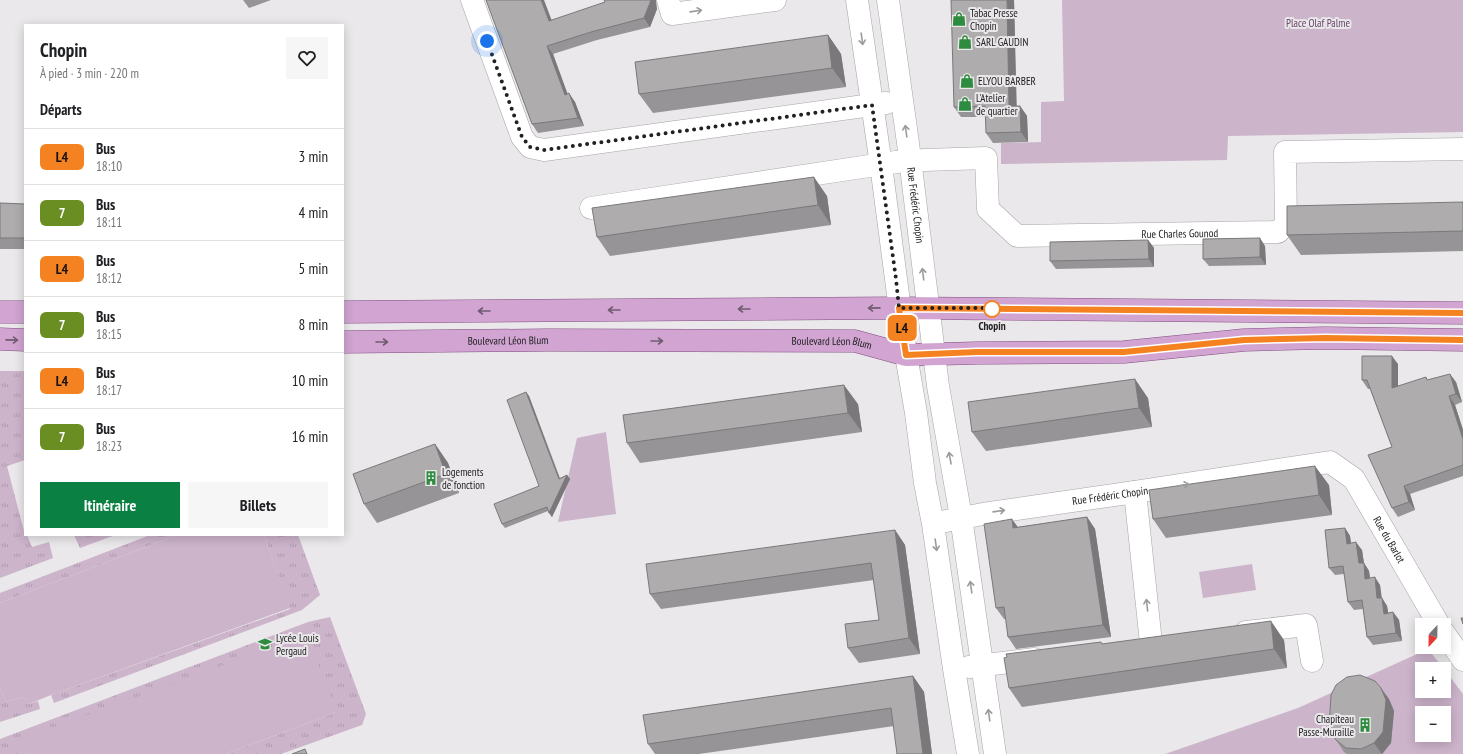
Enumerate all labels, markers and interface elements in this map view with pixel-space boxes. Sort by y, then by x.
place label: Tabac Presse Chopin [970,6,1018,33]
one-way arrow [689,7,702,15]
shop icon: Tabac Presse Chopin [951,11,967,27]
park label: Place Olaf Palme [1286,16,1350,30]
your location [477,31,497,51]
one-way arrow [858,32,866,45]
shop icon: SARL GAUDIN [957,34,973,50]
place label: SARL GAUDIN [976,35,1028,49]
button: heart [286,37,328,79]
text: Chopin [40,38,87,62]
text: À pied · 3 min · 220 m [40,65,139,82]
shop icon: ELYOU BARBER [959,73,975,89]
place label: ELYOU BARBER [978,74,1036,88]
place label: L'Atelier de quartier [976,91,1018,118]
shop icon: L'Atelier de quartier [957,96,973,112]
text: Départs [40,100,82,119]
one-way arrow [902,125,910,138]
text: Bus [96,139,115,158]
text: 3 min [298,147,328,166]
text: L4 [56,148,68,166]
text: 18:10 [96,158,122,175]
street label: Rue Frédéric Chopin [904,166,927,244]
text: Bus [96,195,115,214]
text: 4 min [298,203,328,222]
text: 7 [59,204,65,222]
text: 18:11 [96,214,122,231]
street label: Rue Charles Gounod [1141,226,1219,241]
text: Bus [96,251,115,270]
text: 5 min [298,259,328,278]
text: L4 [56,260,68,278]
one-way arrow [919,268,927,281]
text: 18:12 [96,270,122,287]
marker: Chopin [983,300,1001,318]
one-way arrow [868,304,881,312]
one-way arrow [738,305,751,313]
one-way arrow [608,306,621,314]
text: Bus [96,307,115,326]
one-way arrow [478,307,491,315]
text: 8 min [298,315,328,334]
line badge: L4 [884,315,920,341]
text: 7 [59,316,65,334]
text: L4 [896,319,908,337]
place label: Chopin [978,319,1006,333]
text: 18:15 [96,326,122,343]
street label: Boulevard Léon Blum [468,333,548,348]
street label: Boulevard Léon Blum [792,334,874,352]
one-way arrow [6,336,19,344]
one-way arrow [650,337,663,345]
one-way arrow [375,338,388,346]
text: Bus [96,363,115,382]
text: 10 min [292,371,328,390]
text: L4 [56,372,68,390]
text: 18:17 [96,382,122,399]
text: Bus [96,419,115,438]
text: 16 min [292,427,328,446]
text: 7 [59,428,65,446]
text: 18:23 [96,438,122,455]
one-way arrow [946,452,954,465]
place label: Logements de fonction [442,465,485,492]
building icon: Logements de fonction [423,470,439,486]
one-way arrow [1176,481,1189,489]
button: Itinéraire [40,482,180,528]
button: Billets [188,482,328,528]
street label: Rue Frédéric Chopin [1071,483,1149,508]
one-way arrow [992,507,1005,515]
street label: Rue du Barlot [1370,514,1408,565]
one-way arrow [932,538,940,551]
one-way arrow [967,581,975,594]
one-way arrow [1143,599,1150,612]
north arrow [1415,618,1451,654]
map controls [1415,618,1451,742]
place label: Lycée Louis Pergaud [276,631,319,658]
school or university icon: Lycée Louis Pergaud [257,636,273,652]
button: + [1415,662,1451,698]
button: − [1415,706,1451,742]
one-way arrow [985,709,993,722]
place label: Chapiteau Passe-Muraille [1299,712,1354,739]
building icon: Chapiteau Passe-Muraille [1357,717,1373,733]

